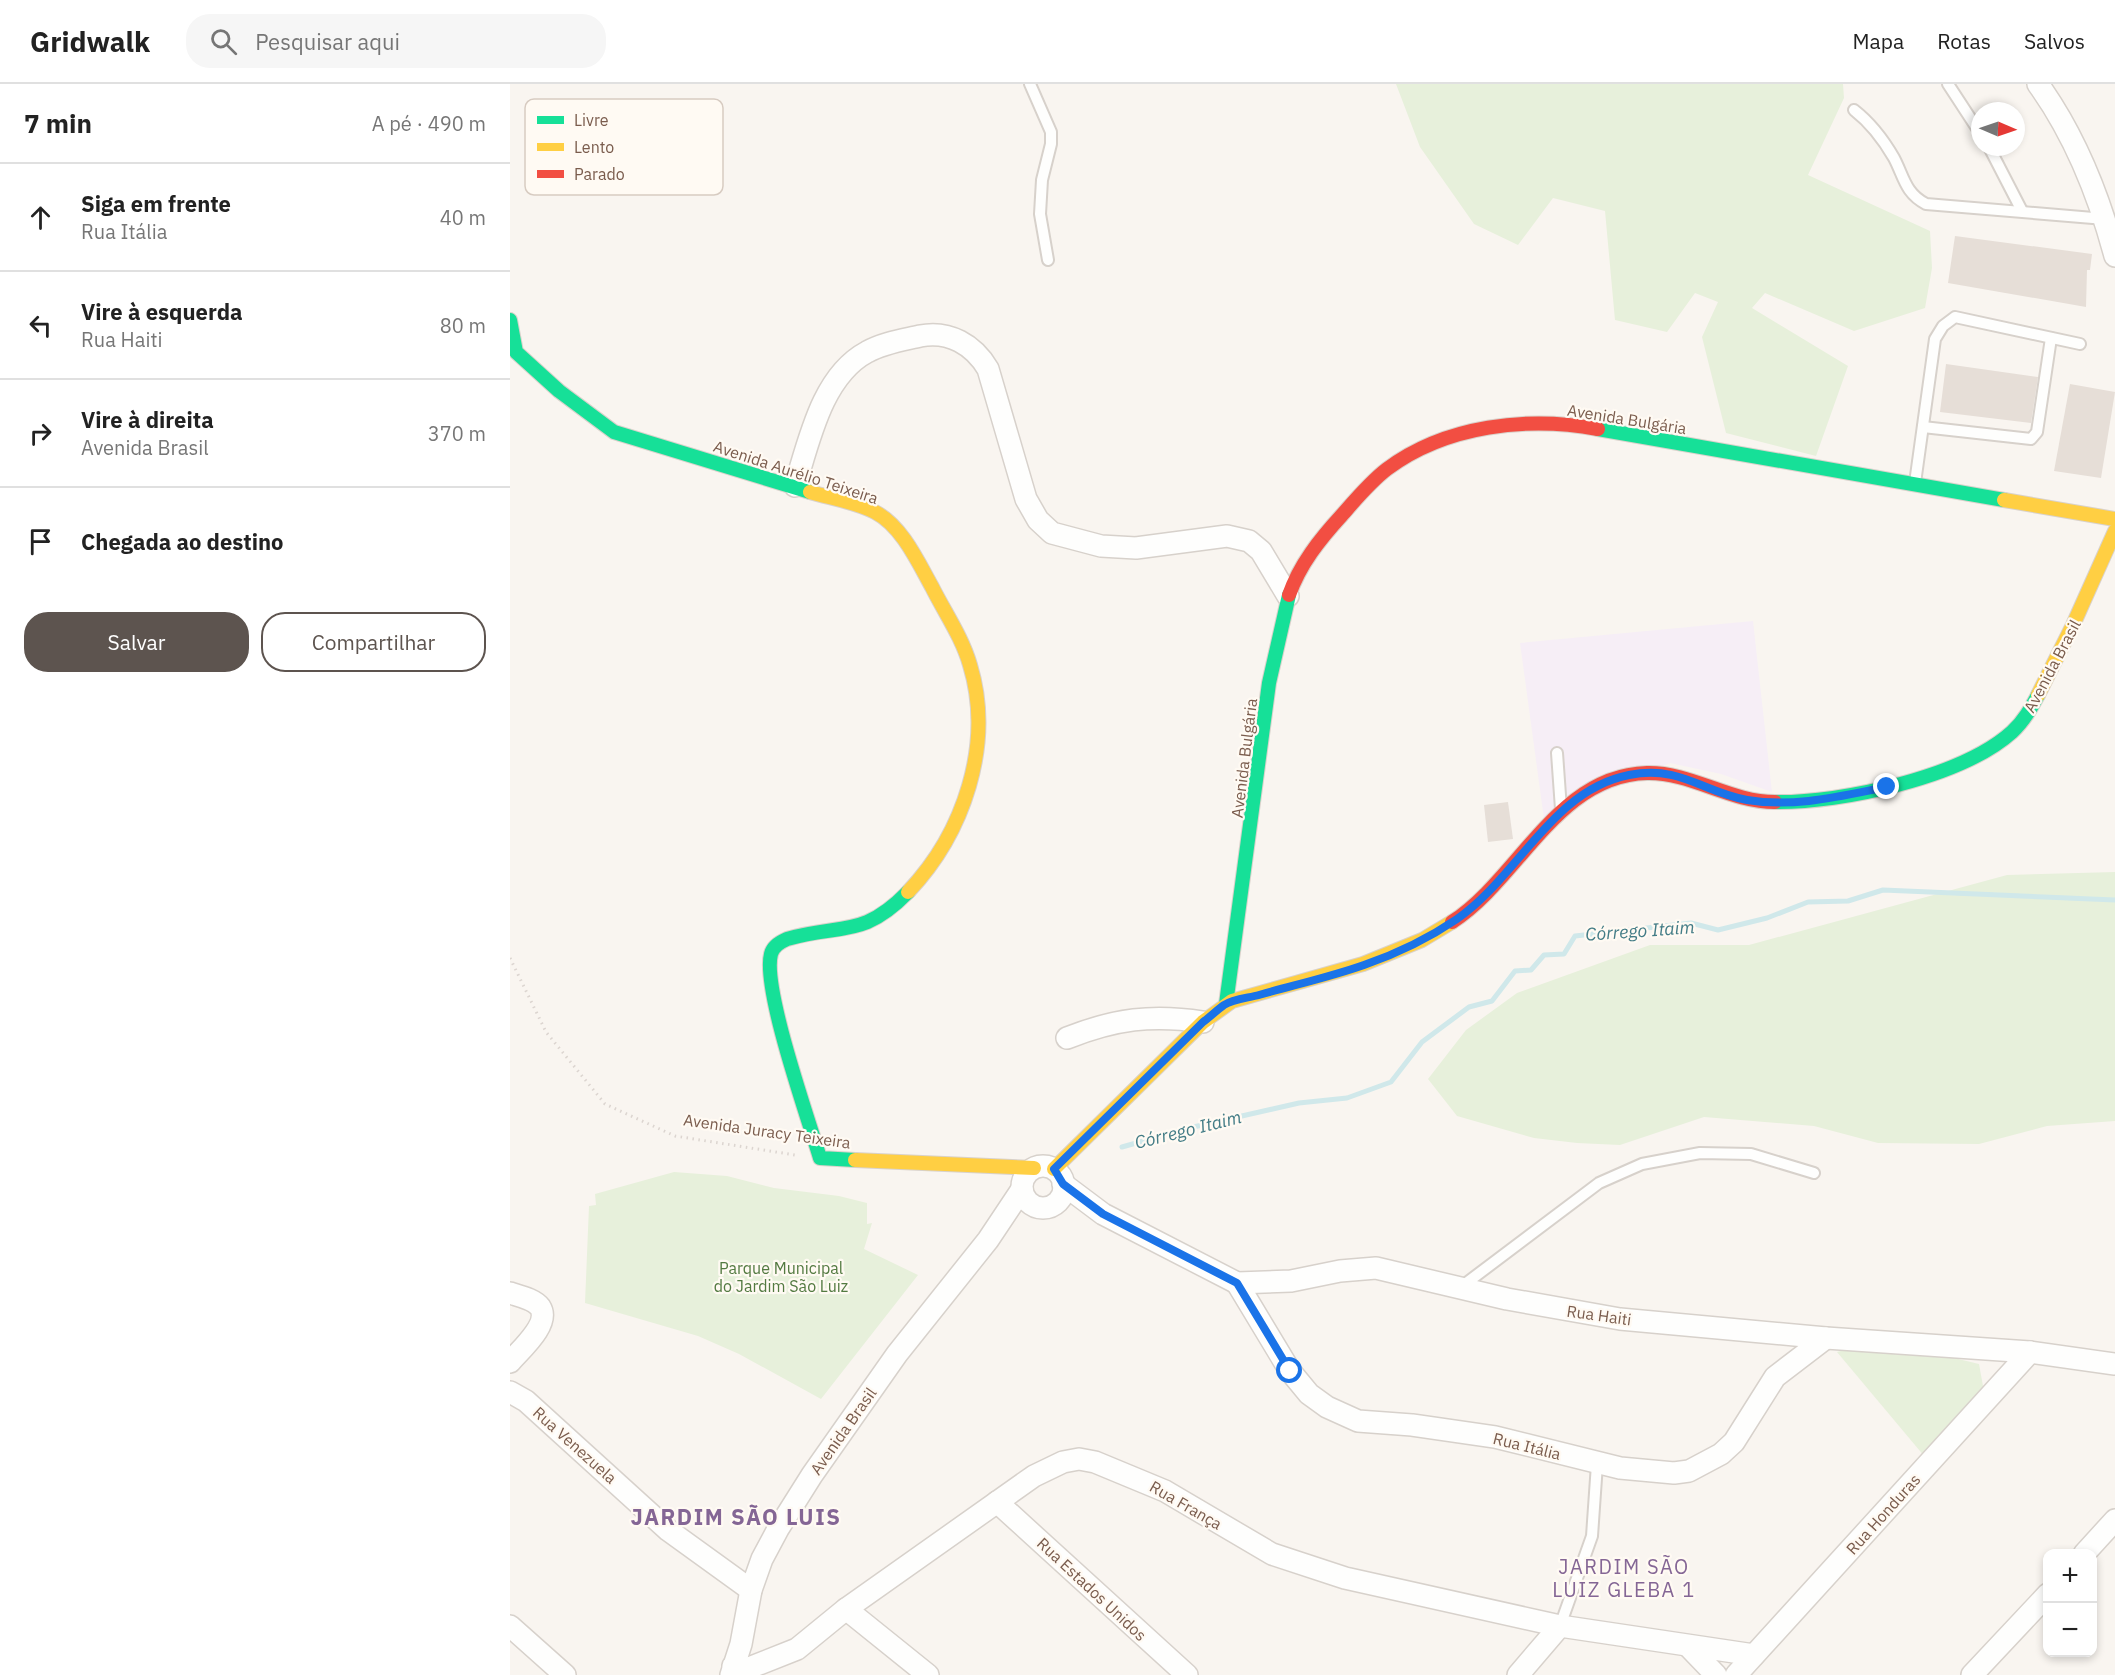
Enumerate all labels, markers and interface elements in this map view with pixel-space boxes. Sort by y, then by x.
search box [186,14,606,68]
text: Gridwalk [30,23,150,60]
icon: search [207,25,240,58]
text: Pesquisar aqui [255,27,400,56]
text: Mapa [1853,27,1904,55]
text: Rotas [1937,27,1991,55]
text: Salvos [2024,27,2085,55]
legend [525,99,723,195]
north arrow [1971,102,2025,156]
text: 7 min [24,106,92,140]
text: A pé · 490 m [372,110,486,137]
text: Livre [574,110,609,130]
text: Lento [574,137,614,157]
text: Parado [574,164,625,184]
text: Siga em frente [81,189,231,218]
icon: ahead [24,201,57,234]
text: 40 m [440,204,486,231]
text: Rua Itália [81,218,167,245]
text: Vire à esquerda [81,297,243,326]
icon: left [24,309,57,342]
text: 80 m [440,312,486,339]
text: Rua Haiti [81,326,162,353]
street label: Avenida Bulgária [1566,400,1688,438]
text: Vire à direita [81,405,214,434]
icon: right [24,417,57,450]
text: 370 m [428,420,486,447]
text: Avenida Brasil [81,434,209,461]
street label: Avenida Aurélio Teixeira [711,436,881,508]
icon: arrive [24,525,57,558]
text: Chegada ao destino [81,527,284,556]
button: Salvar [24,612,249,672]
button: Compartilhar [261,612,486,672]
street label: Avenida Brasil [2019,616,2085,716]
street label: Avenida Bulgária [1227,697,1261,819]
route end [1873,773,1899,799]
water label: Córrego Itaim [1585,915,1695,946]
water label: Córrego Itaim [1132,1105,1244,1154]
street label: Avenida Juracy Teixeira [682,1109,852,1153]
park label: Parque Municipal do Jardim São Luiz [714,1258,848,1296]
street label: Rua Haiti [1565,1301,1633,1329]
route start [1276,1357,1302,1383]
street label: Avenida Brasil [806,1383,880,1479]
street label: Rua Venezuela [529,1402,621,1488]
street label: Rua Itália [1491,1428,1563,1464]
street label: Rua Honduras [1842,1470,1924,1558]
street label: Rua França [1146,1476,1226,1534]
district label: JARDIM SÃO LUIS [631,1502,841,1531]
street label: Rua Estados Unidos [1033,1533,1151,1645]
map controls [2043,1549,2097,1657]
button: + [2043,1549,2097,1603]
district label: JARDIM SÃO LUIZ GLEBA 1 [1552,1553,1696,1603]
button: − [2043,1603,2097,1657]

